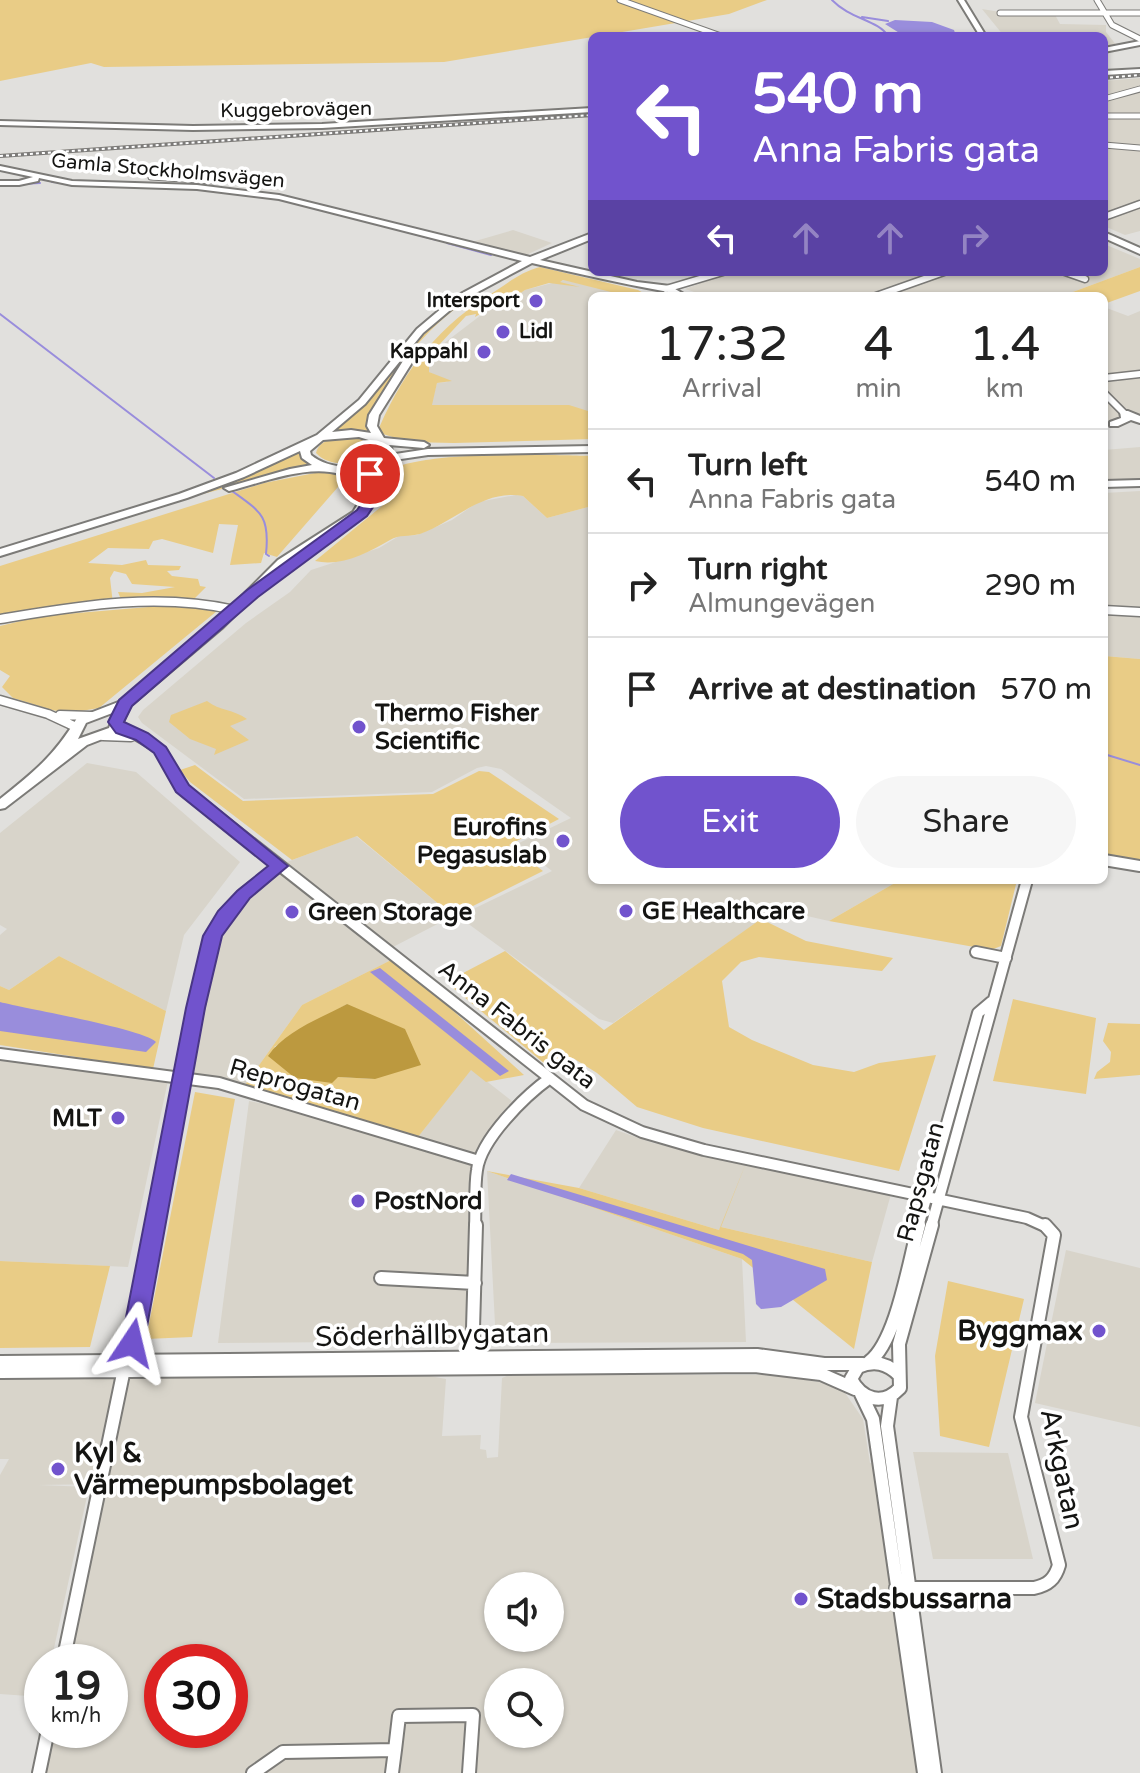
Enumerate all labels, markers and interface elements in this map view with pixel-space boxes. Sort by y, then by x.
text: 540 m [752,61,923,128]
icon: left [620,64,724,168]
street label: Kuggebrovägen [220,97,372,123]
text: Anna Fabris gata [752,129,1040,172]
street label: Gamla Stockholmsvägen [50,149,286,193]
icon: left [700,216,744,260]
icon: ahead [784,216,828,260]
icon: ahead [868,216,912,260]
icon: right [952,216,996,260]
place label: Intersport [426,289,520,313]
marker: Intersport [527,292,545,310]
text: 17:32 [655,316,788,374]
text: 4 [864,316,894,374]
text: 1.4 [969,316,1041,374]
place label: Lidl [519,320,553,344]
marker: Lidl [494,323,512,341]
place label: Kappahl [390,340,468,364]
marker: Kappahl [475,343,493,361]
text: Arrival [682,373,762,404]
text: min [856,373,902,404]
text: km [986,373,1024,404]
pin [336,440,404,508]
text: Turn left [688,447,807,484]
icon: arrive [348,452,392,496]
icon: left [620,459,664,503]
text: 540 m [984,463,1076,500]
text: Anna Fabris gata [688,484,896,515]
text: Turn right [688,551,828,588]
icon: right [620,563,664,607]
text: 290 m [984,567,1076,604]
text: Almungevägen [688,588,875,619]
icon: arrive [620,667,664,711]
text: Arrive at destination [688,671,976,708]
text: 570 m [1000,671,1092,708]
place label: Thermo Fisher Scientific [374,699,540,756]
marker: Thermo Fisher Scientific [350,718,368,736]
button: Exit [620,776,840,868]
button: Share [856,776,1076,868]
place label: Eurofins Pegasuslab [417,813,547,870]
marker: Eurofins Pegasuslab [554,832,572,850]
place label: GE Healthcare [642,897,805,926]
place label: Green Storage [308,898,473,927]
marker: GE Healthcare [617,902,635,920]
marker: Green Storage [283,903,301,921]
street label: Anna Fabris gata [432,954,602,1096]
street label: Reprogatan [226,1052,364,1118]
place label: MLT [52,1104,102,1133]
marker: MLT [109,1109,127,1127]
street label: Rapsgatan [891,1119,951,1245]
place label: PostNord [374,1187,482,1216]
marker: PostNord [349,1192,367,1210]
position arrow [90,1301,174,1385]
place label: Byggmax [957,1314,1083,1348]
street label: Söderhällbygatan [315,1316,549,1354]
marker: Byggmax [1090,1322,1108,1340]
street label: Arkgatan [1033,1405,1091,1533]
place label: Kyl & Värmepumpsbolaget [74,1436,353,1502]
marker: Kyl & Värmepumpsbolaget [49,1460,67,1478]
map controls [484,1572,564,1748]
button: sound [484,1572,564,1652]
place label: Stadsbussarna [817,1582,1012,1616]
marker: Stadsbussarna [792,1590,810,1608]
speed limit sign: 30 [144,1644,248,1748]
text: 19 [51,1662,101,1710]
button: search [484,1668,564,1748]
text: km/h [51,1704,101,1728]

